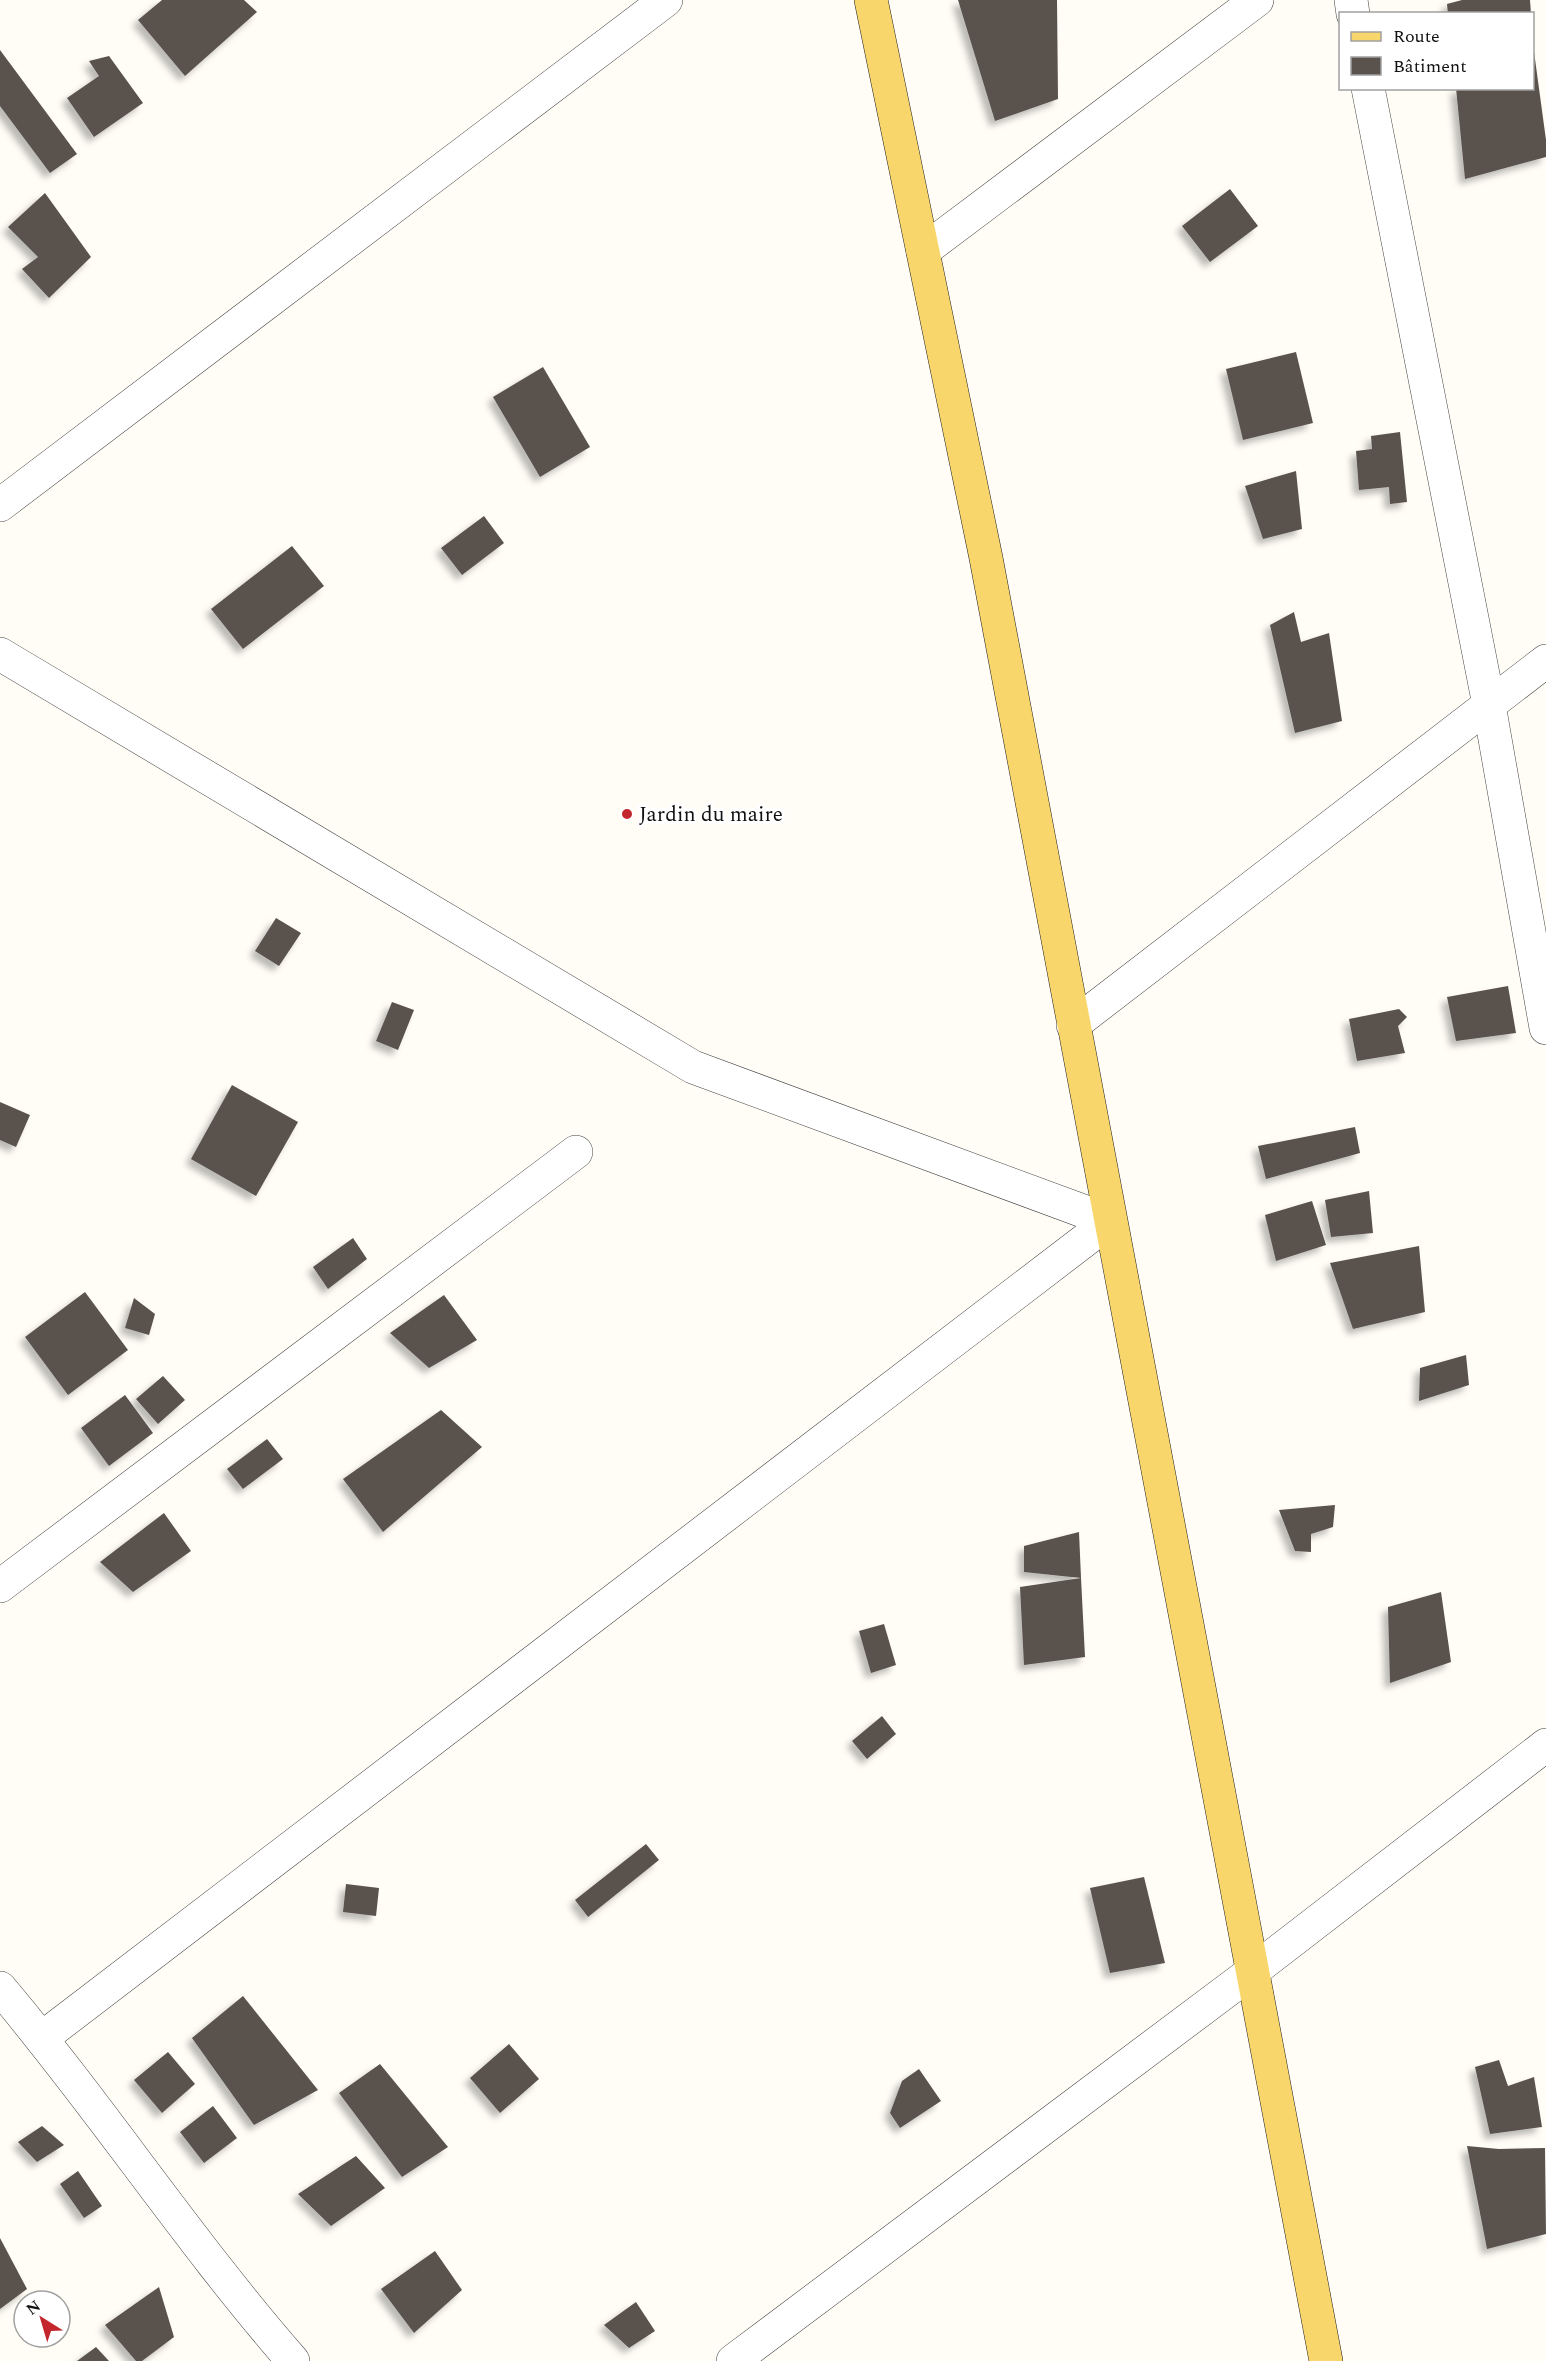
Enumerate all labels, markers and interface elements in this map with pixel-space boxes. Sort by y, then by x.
legend [1339,12,1534,90]
text: Route [1393,23,1440,50]
text: Bâtiment [1393,53,1467,80]
place label: Jardin du maire [639,799,783,831]
marker: Jardin du maire [620,807,634,821]
north arrow [12,2289,72,2349]
text: N [21,2294,46,2321]

